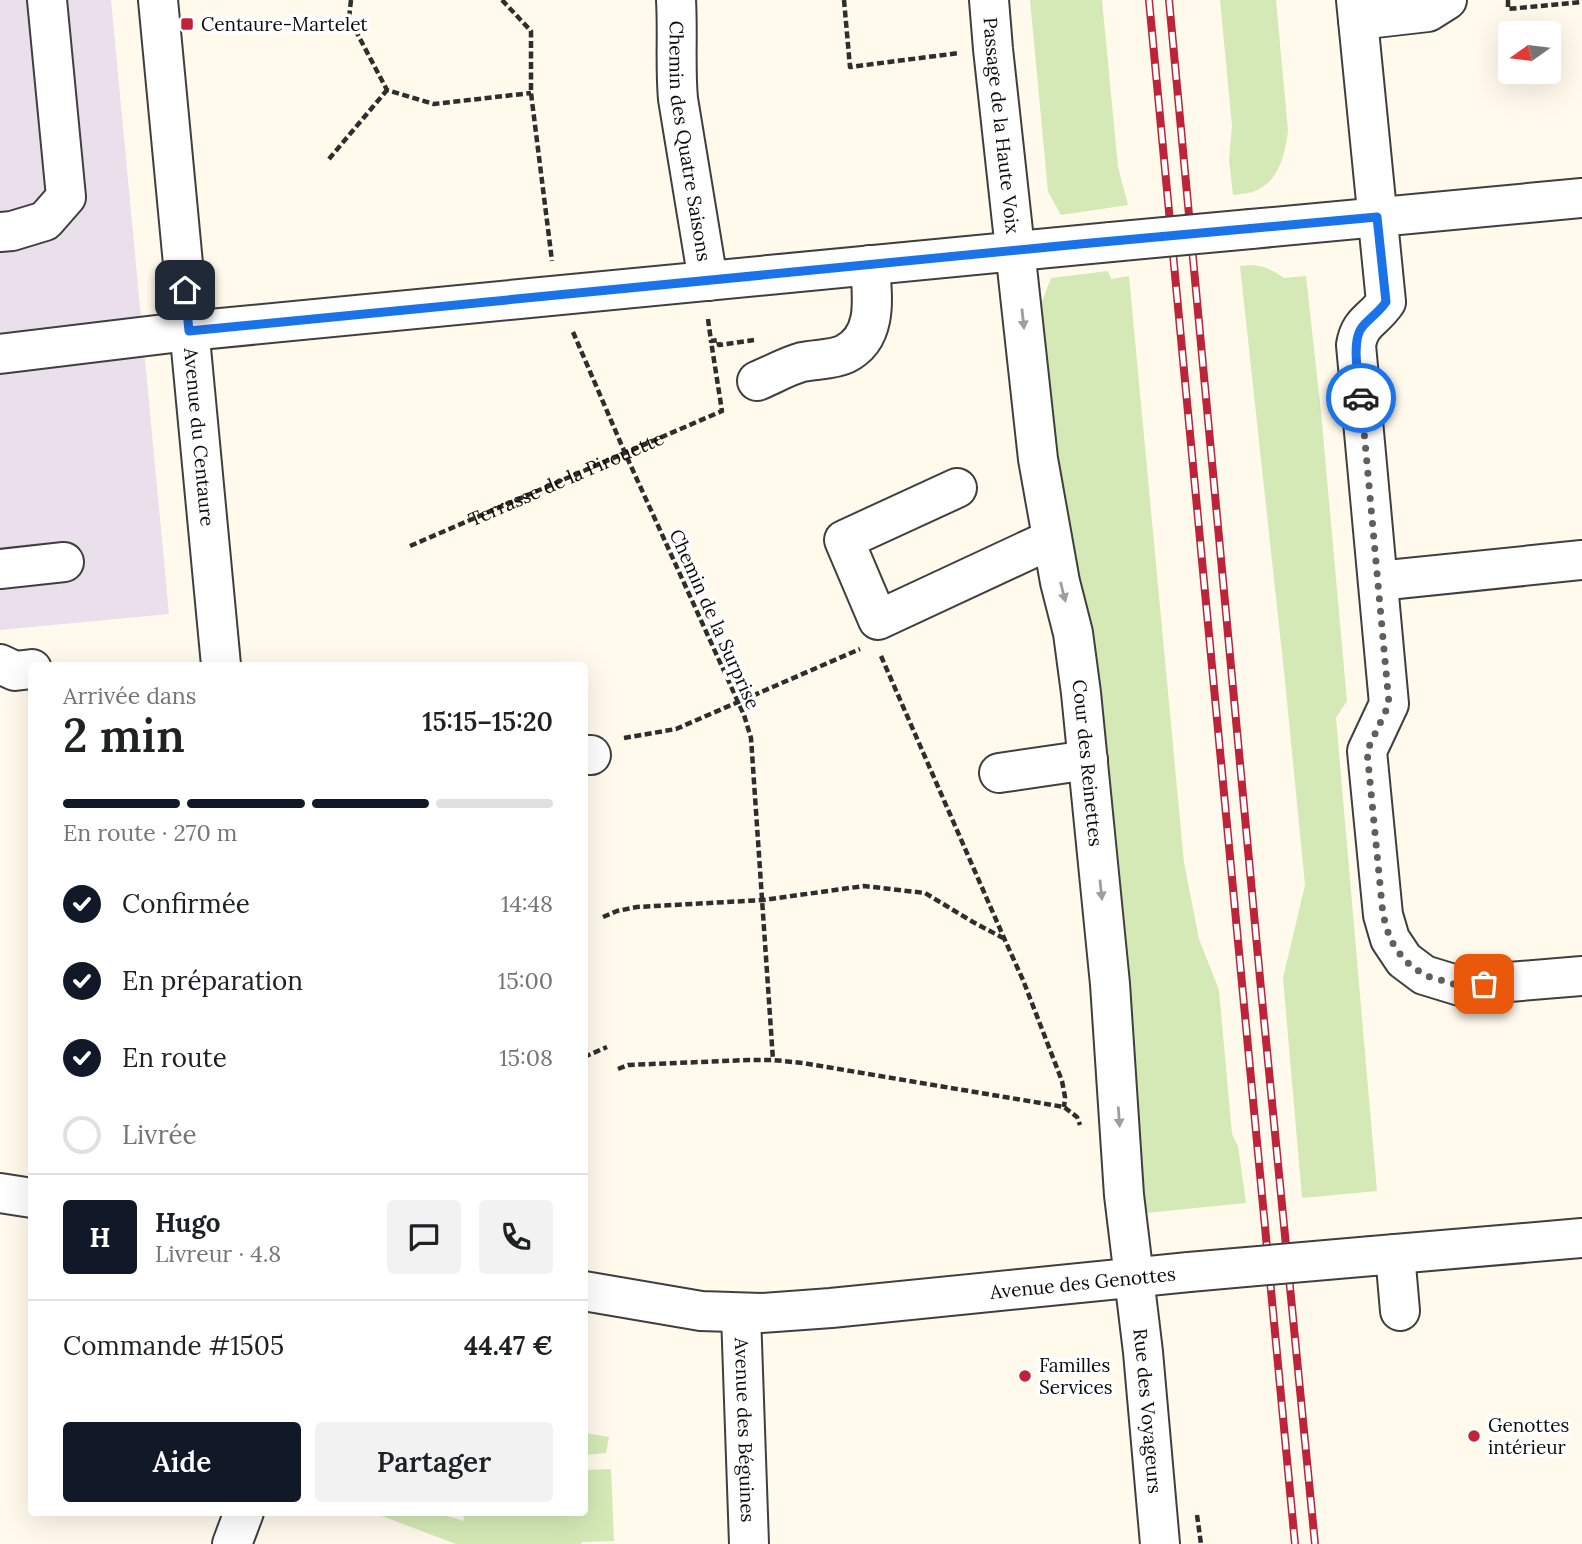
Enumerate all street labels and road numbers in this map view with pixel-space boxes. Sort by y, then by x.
street label: Passage de la Haute Voix [978,16,1025,235]
street label: Chemin des Quatre Saisons [665,21,717,263]
street label: Avenue du Centaure [179,346,220,527]
street label: Terrasse de la Pirouette [465,426,667,531]
street label: Chemin de la Surprise [664,525,766,713]
street label: Cour des Reinettes [1067,678,1108,848]
street label: Avenue des Genottes [988,1261,1177,1304]
street label: Rue des Voyageurs [1128,1327,1167,1495]
street label: Avenue des Béguines [730,1336,760,1523]

